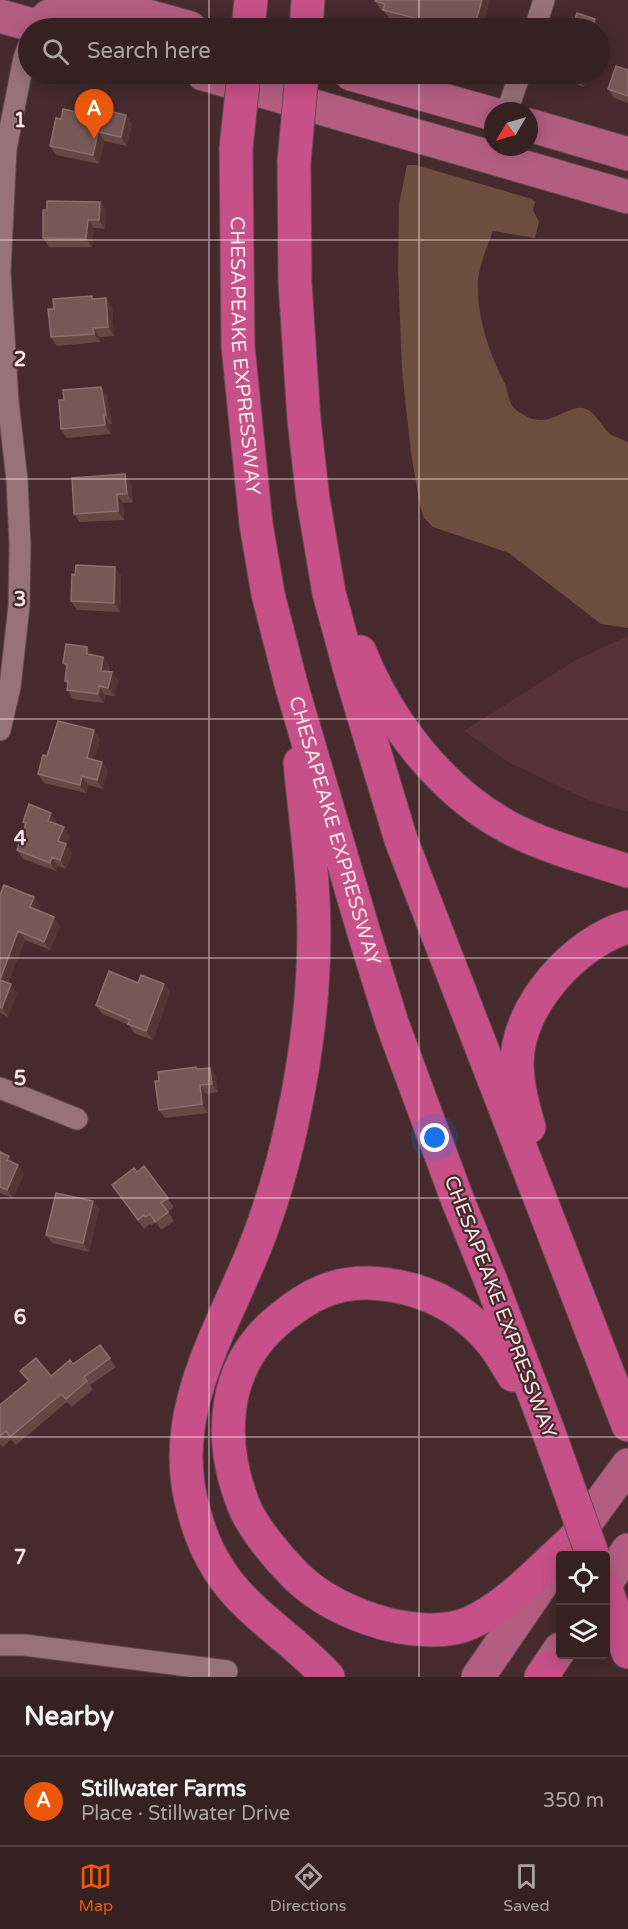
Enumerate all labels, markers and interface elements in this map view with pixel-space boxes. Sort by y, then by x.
search box [18,18,610,84]
icon: search [39,35,72,68]
text: Search here [87,38,211,64]
pin: A [74,90,113,139]
north arrow [484,102,538,156]
text: 1 [14,109,26,133]
street label: CHESAPEAKE EXPRESSWAY [225,216,265,496]
text: 2 [14,348,26,372]
text: 3 [14,588,26,612]
street label: CHESAPEAKE EXPRESSWAY [283,693,385,969]
text: 4 [14,827,27,851]
text: 5 [14,1067,26,1091]
your location [420,1123,449,1152]
street label: CHESAPEAKE EXPRESSWAY [439,1172,561,1442]
text: 6 [14,1306,26,1330]
text: 7 [14,1546,26,1570]
map controls [556,1551,610,1659]
button: locate [556,1551,610,1605]
button: layers [556,1605,610,1659]
text: Nearby [24,1701,114,1732]
text: Stillwater Farms [81,1776,246,1802]
text: A [36,1789,51,1813]
text: 350 m [543,1789,604,1813]
text: Place · Stillwater Drive [81,1802,290,1826]
tab: Map [78,1860,113,1916]
tab: Directions [270,1860,346,1916]
tab: Saved [503,1860,550,1916]

